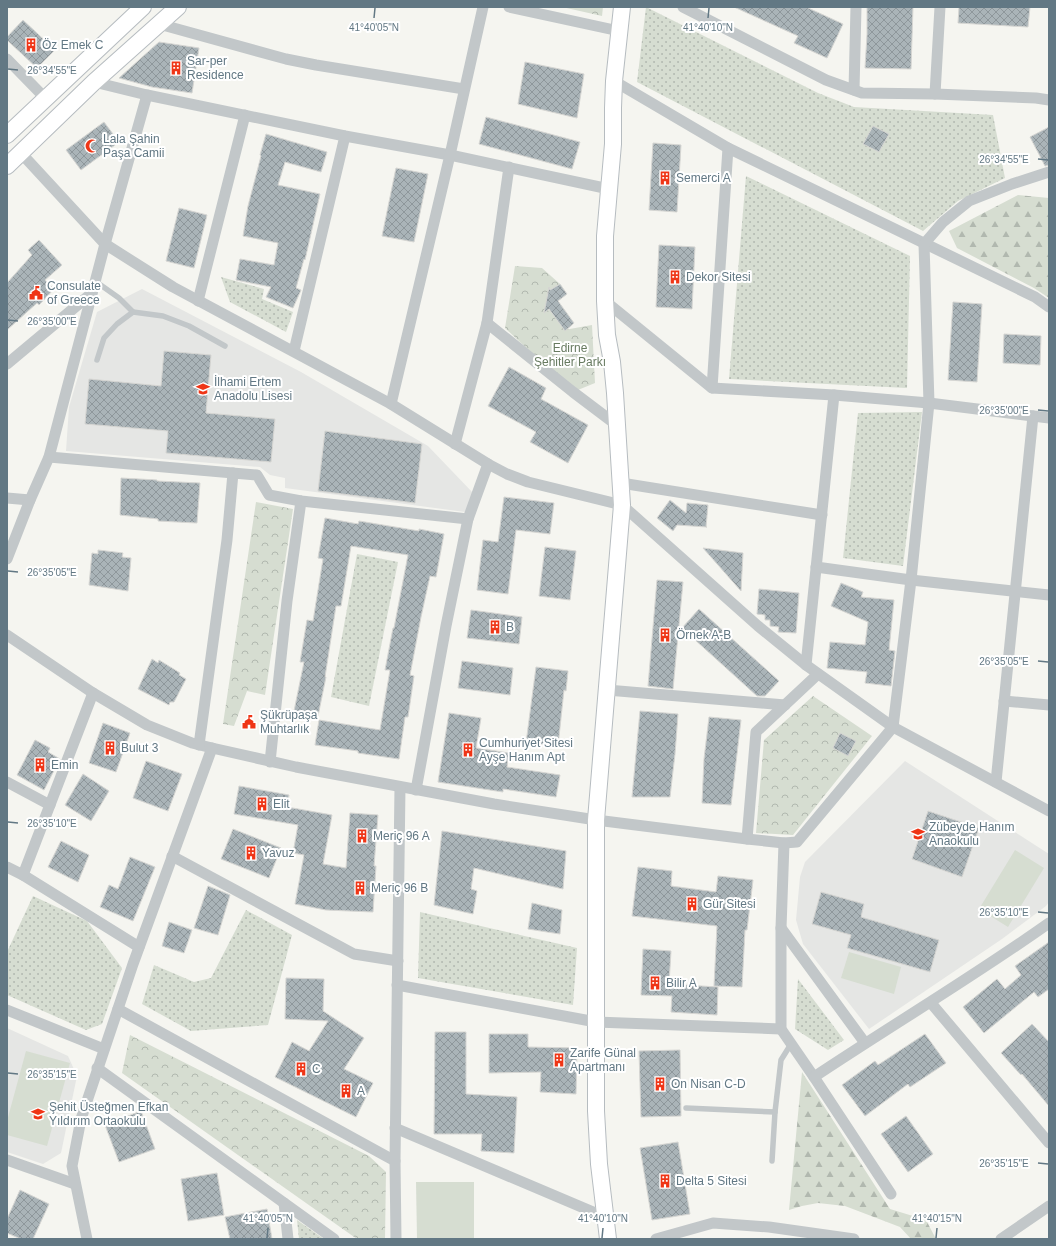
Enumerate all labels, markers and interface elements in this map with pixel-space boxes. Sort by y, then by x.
text: 41°40'05"N [349,22,399,33]
text: 41°40'10"N [683,22,733,33]
building icon: Öz Emek C [23,37,39,53]
place label: Öz Emek C [42,38,104,52]
place label: Sar-per Residence [187,54,244,82]
building icon: Sar-per Residence [168,60,184,76]
text: 26°34'55"E [27,65,77,76]
place label: Lala Şahin Paşa Camii [103,132,164,160]
mosque icon: Lala Şahin Paşa Camii [84,138,100,154]
text: 26°34'55"E [979,154,1029,165]
building icon: Semerci A [657,170,673,186]
place label: Semerci A [676,171,731,185]
building icon: Dekor Sitesi [667,269,683,285]
place label: Dekor Sitesi [686,270,751,284]
place label: Consulate of Greece [47,279,101,307]
public building icon: Consulate of Greece [28,285,44,301]
text: 26°35'00"E [27,316,77,327]
park label: Edirne Şehitler Parkı [534,341,606,369]
place label: İlhami Ertem Anadolu Lisesi [214,375,292,403]
school or university icon: İlhami Ertem Anadolu Lisesi [195,381,211,397]
text: 26°35'00"E [979,405,1029,416]
text: 26°35'05"E [27,567,77,578]
building icon: B [487,619,503,635]
place label: B [506,620,514,634]
building icon: Örnek A-B [657,627,673,643]
place label: Örnek A-B [676,628,731,642]
text: 26°35'05"E [979,656,1029,667]
place label: Şükrüpaşa Muhtarlık [260,708,318,736]
public building icon: Şükrüpaşa Muhtarlık [241,714,257,730]
place label: Cumhuriyet Sitesi Ayşe Hanım Apt [479,736,573,764]
building icon: Bulut 3 [102,740,118,756]
place label: Bulut 3 [121,741,159,755]
building icon: Cumhuriyet Sitesi Ayşe Hanım Apt [460,742,476,758]
building icon: Emin [32,757,48,773]
place label: Emin [51,758,78,772]
building icon: Elit [254,796,270,812]
place label: Elit [273,797,290,811]
text: 26°35'10"E [27,818,77,829]
place label: Zübeyde Hanım Anaokulu [929,820,1014,848]
school or university icon: Zübeyde Hanım Anaokulu [910,826,926,842]
building icon: Meriç 96 A [354,828,370,844]
place label: Meriç 96 A [373,829,430,843]
building icon: Yavuz [243,845,259,861]
place label: Yavuz [262,846,294,860]
building icon: Meriç 96 B [352,880,368,896]
place label: Meriç 96 B [371,881,428,895]
building icon: Gür Sitesi [684,896,700,912]
place label: Gür Sitesi [703,897,756,911]
text: 26°35'10"E [979,907,1029,918]
building icon: Bilir A [647,975,663,991]
place label: Bilir A [666,976,697,990]
place label: Zarife Günal Apartmanı [570,1046,636,1074]
building icon: Zarife Günal Apartmanı [551,1052,567,1068]
building icon: C [293,1061,309,1077]
place label: C [312,1062,321,1076]
text: 26°35'15"E [27,1069,77,1080]
building icon: On Nisan C-D [652,1076,668,1092]
place label: On Nisan C-D [671,1077,746,1091]
building icon: A [338,1083,354,1099]
place label: A [357,1084,365,1098]
place label: Şehit Üsteğmen Efkan Yıldırım Ortaokulu [49,1100,168,1128]
school or university icon: Şehit Üsteğmen Efkan Yıldırım Ortaokulu [30,1106,46,1122]
text: 26°35'15"E [979,1158,1029,1169]
building icon: Delta 5 Sitesi [657,1173,673,1189]
place label: Delta 5 Sitesi [676,1174,747,1188]
text: 41°40'05"N [243,1213,293,1224]
text: 41°40'10"N [578,1213,628,1224]
text: 41°40'15"N [912,1213,962,1224]

